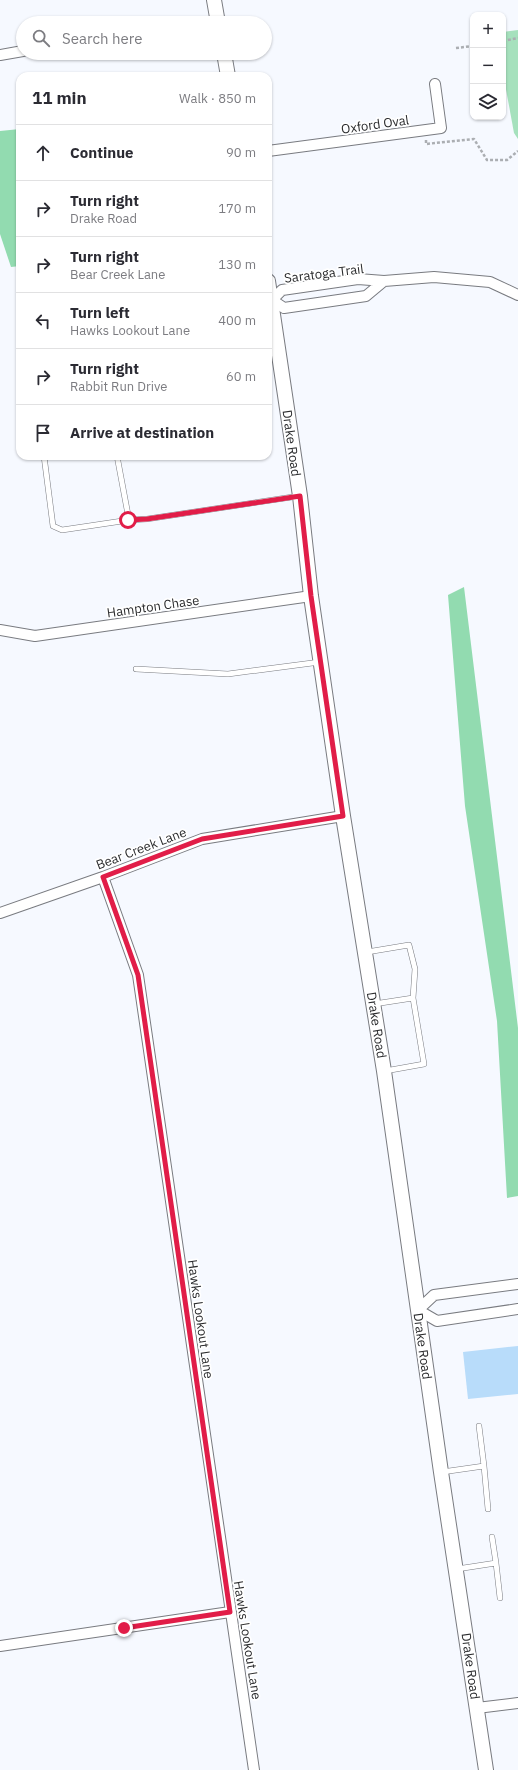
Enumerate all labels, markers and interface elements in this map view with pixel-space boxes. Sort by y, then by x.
map controls [470,12,506,120]
button: + [470,12,506,48]
search box [16,16,272,60]
icon: search [30,27,52,49]
text: Search here [62,29,142,48]
button: − [470,48,506,84]
button: layers [470,84,506,120]
text: 11 min [32,87,87,109]
text: Walk · 850 m [179,90,256,107]
street label: Oxford Oval [340,111,411,138]
icon: ahead [32,142,54,164]
text: Continue [70,143,134,162]
text: 90 m [226,144,256,161]
text: Turn right [70,191,139,210]
icon: right [32,198,54,220]
text: 170 m [218,200,256,217]
text: Drake Road [70,210,137,227]
text: Turn right [70,247,139,266]
icon: right [32,254,54,276]
text: 130 m [218,256,256,273]
street label: Saratoga Trail [283,260,365,287]
text: Bear Creek Lane [70,266,165,283]
text: Turn left [70,303,130,322]
icon: left [32,310,54,332]
text: 400 m [218,312,256,329]
text: Hawks Lookout Lane [70,322,190,339]
text: Turn right [70,359,139,378]
icon: right [32,366,54,388]
text: 60 m [226,368,256,385]
text: Rabbit Run Drive [70,378,167,395]
street label: Drake Road [278,409,305,477]
icon: arrive [32,422,54,444]
text: Arrive at destination [70,423,214,442]
route start [119,511,137,529]
street label: Hampton Chase [106,592,200,621]
street label: Bear Creek Lane [94,823,189,873]
street label: Drake Road [363,991,390,1060]
street label: Hawks Lookout Lane [184,1258,217,1380]
street label: Drake Road [409,1312,436,1380]
street label: Hawks Lookout Lane [230,1579,265,1701]
route end [115,1619,133,1637]
street label: Drake Road [457,1632,484,1700]

